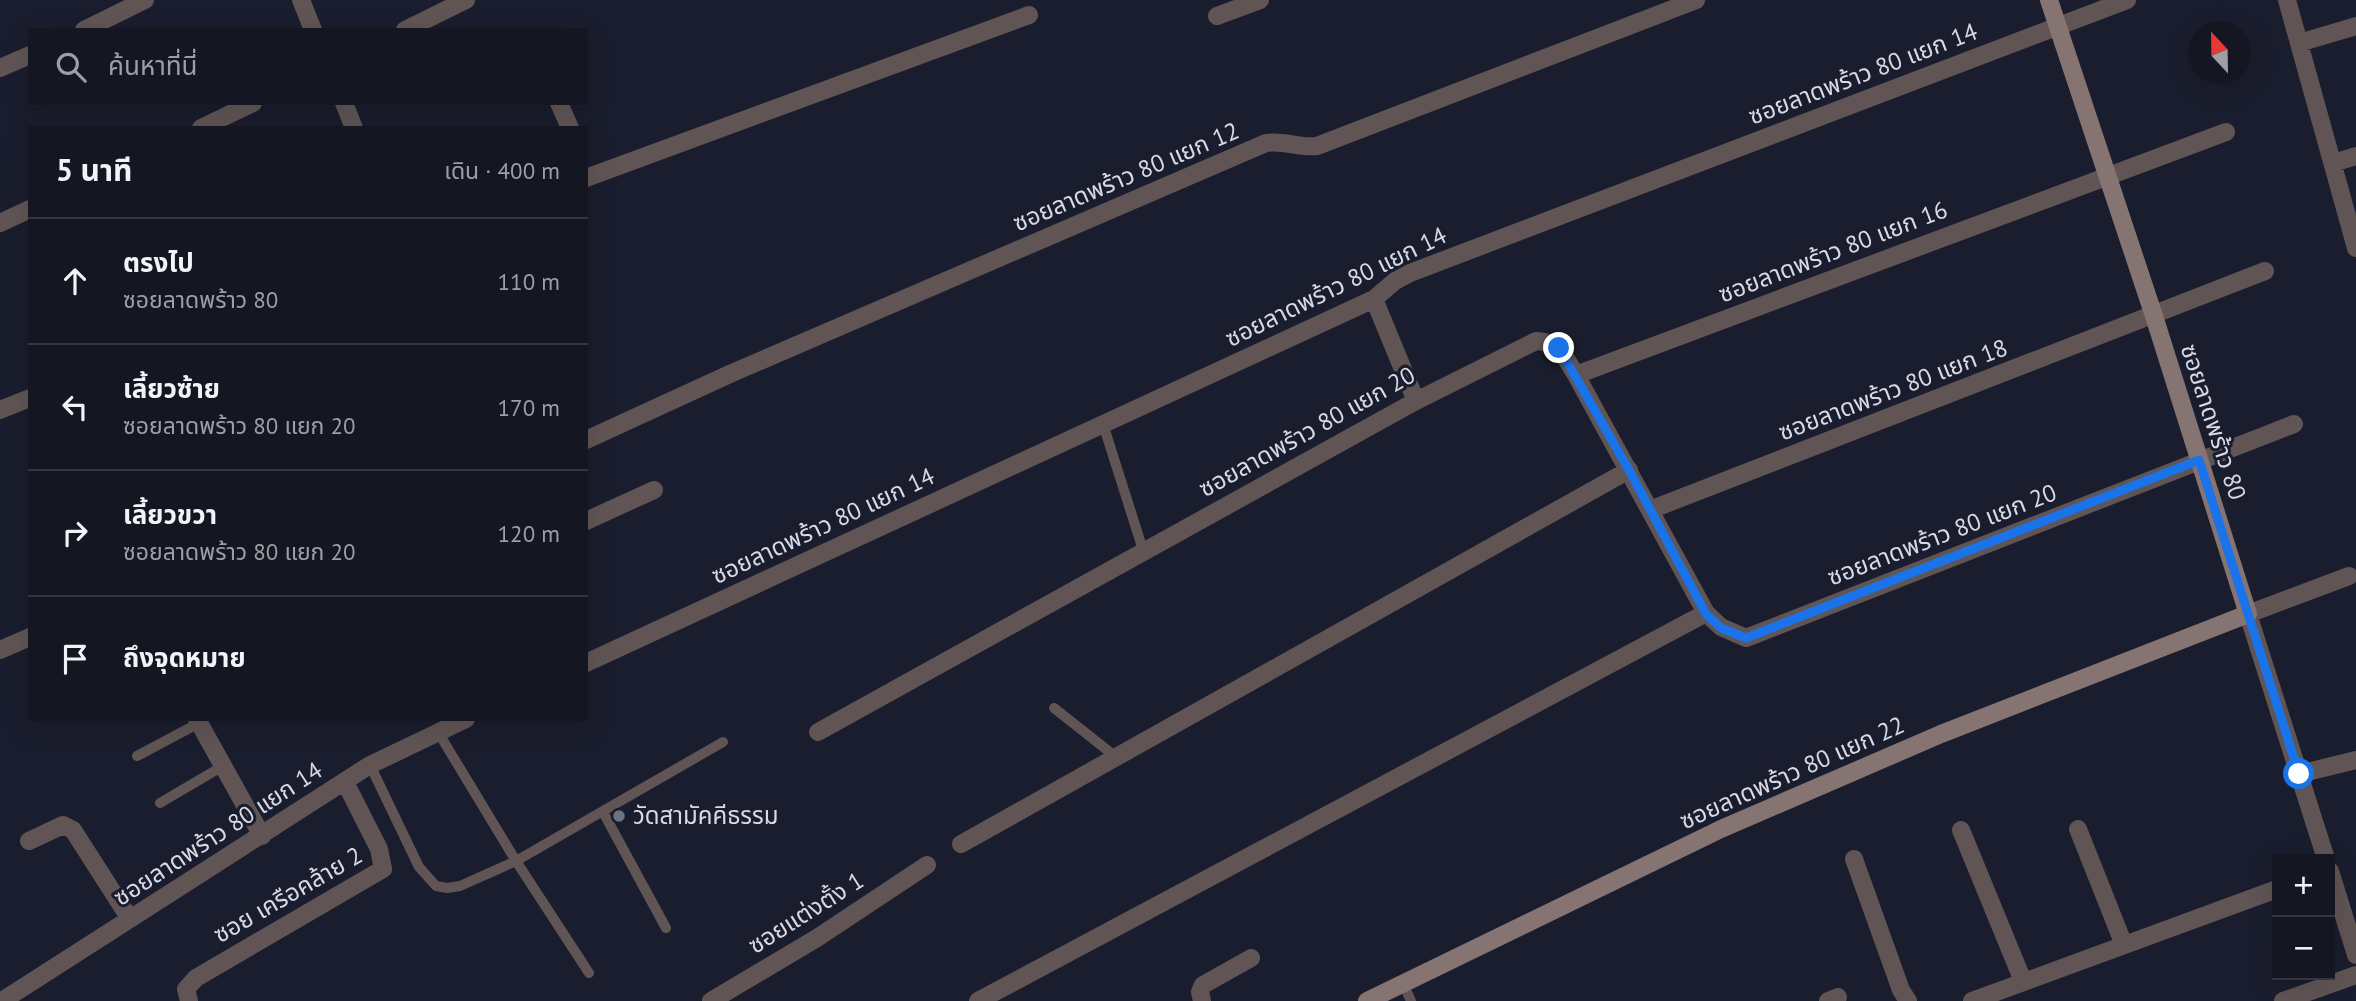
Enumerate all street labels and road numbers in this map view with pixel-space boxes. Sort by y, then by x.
street label: ซอยลาดพร้าว 80 แยก 14 [1744,16,1982,131]
street label: ซอยลาดพร้าว 80 แยก 12 [1008,115,1244,238]
street label: ซอยลาดพร้าว 80 แยก 16 [1714,194,1952,309]
street label: ซอยลาดพร้าว 80 แยก 14 [1220,219,1452,354]
street label: ซอยลาดพร้าว 80 แยก 18 [1774,332,2012,447]
street label: ซอยลาดพร้าว 80 [2174,340,2253,504]
street label: ซอยลาดพร้าว 80 แยก 20 [1193,359,1420,504]
street label: ซอยลาดพร้าว 80 แยก 14 [706,460,939,591]
street label: ซอยลาดพร้าว 80 แยก 20 [1823,477,2061,592]
street label: ซอยลาดพร้าว 80 แยก 22 [1675,709,1909,836]
street label: ซอยลาดพร้าว 80 แยก 14 [108,754,328,913]
street label: ซอย เครือคล้าย 2 [208,839,368,950]
street label: ซอยแต่งตั้ง 1 [742,865,869,960]

